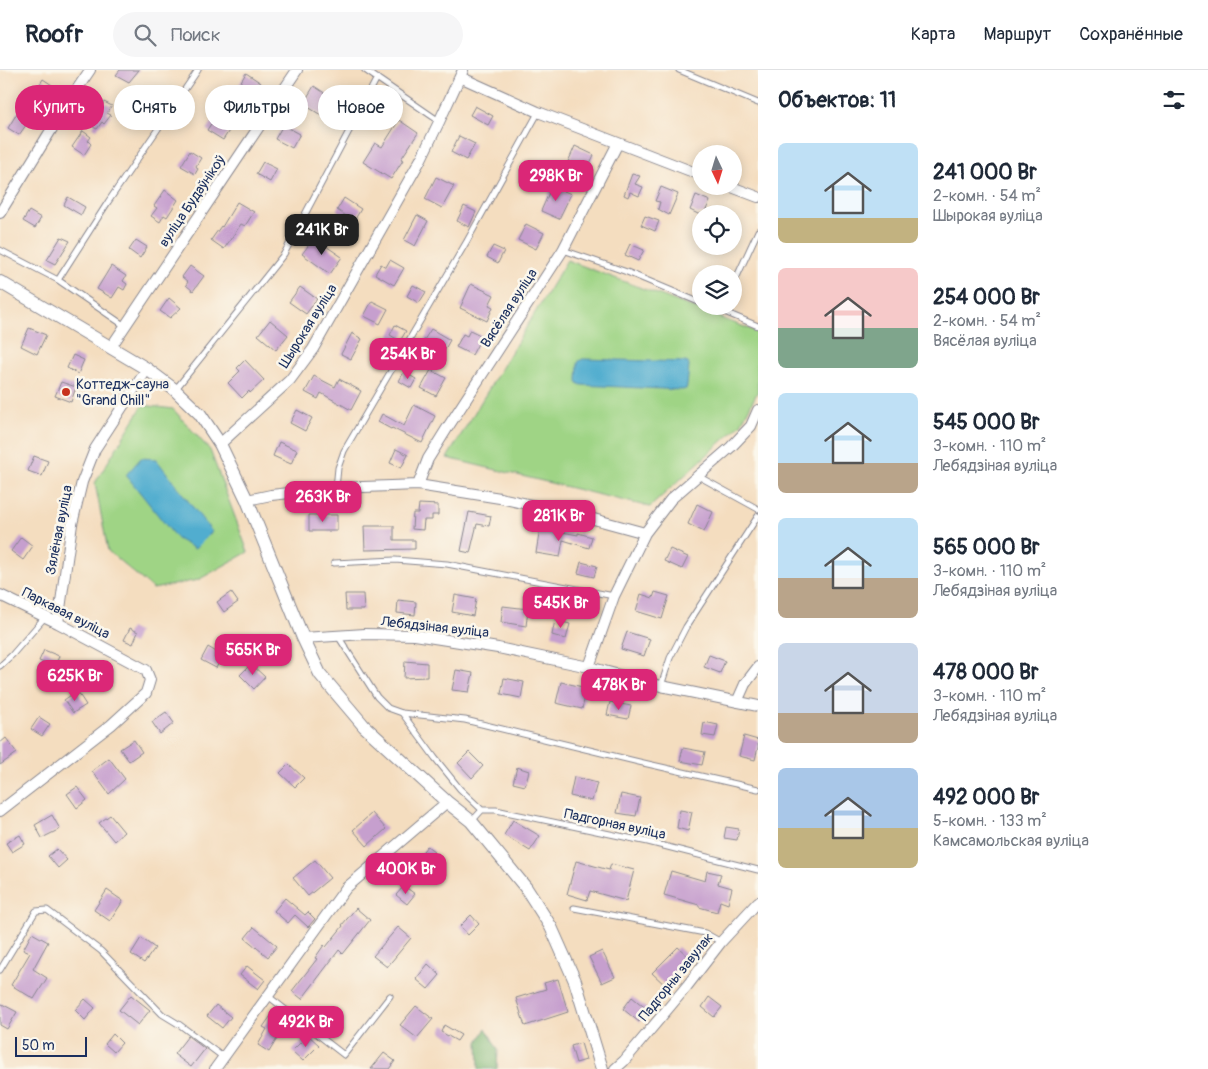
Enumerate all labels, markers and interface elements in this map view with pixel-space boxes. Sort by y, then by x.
search box [113,12,463,57]
text: Roofr [25,20,83,49]
icon: search [131,21,159,49]
text: Поиск [171,23,221,47]
text: Карта [911,23,955,46]
text: Маршрут [983,23,1051,46]
text: Сохранённые [1079,23,1183,46]
chip: Купить [15,85,104,130]
chip: Снять [114,85,195,130]
chip: Фильтры [205,85,308,130]
chip: Новое [318,85,403,130]
icon: filters [1160,86,1188,114]
text: Объектов: 11 [778,87,896,114]
north arrow [692,145,742,195]
map controls [692,145,742,315]
street label: вуліца Будаўнікоў [155,152,229,250]
text: 241 000 Br [933,159,1037,186]
pin: 298K Br [510,160,602,202]
icon: home [818,163,878,223]
text: 298K Br [529,166,583,186]
text: 2-комн. · 54 m² [933,186,1041,206]
button: locate [692,205,742,255]
text: Шырокая вуліца [933,206,1043,226]
pin: 241K Br [276,214,368,256]
text: 241K Br [296,220,348,240]
street label: Вясёлая вуліца [477,265,541,351]
button: layers [692,265,742,315]
street label: Шырокая вуліца [275,281,341,371]
text: 254 000 Br [933,284,1040,311]
icon: home [818,288,878,348]
text: 2-комн. · 54 m² [933,311,1041,331]
text: Вясёлая вуліца [933,331,1037,351]
pin: 254K Br [362,338,454,380]
text: 254K Br [381,344,435,364]
place label: Коттедж-сауна "Grand Chill" [76,376,169,409]
marker: Коттедж-сауна "Grand Chill" [60,386,72,398]
text: 545 000 Br [933,409,1039,436]
icon: home [818,413,878,473]
text: 3-комн. · 110 m² [933,436,1046,456]
text: Лебядзіная вуліца [933,456,1057,476]
pin: 263K Br [277,480,369,523]
street label: Зялёная вуліца [42,484,76,576]
text: 263K Br [295,487,351,507]
pin: 281K Br [513,500,605,542]
text: 281K Br [533,506,585,526]
text: 565 000 Br [933,534,1040,561]
icon: home [818,538,878,598]
text: 3-комн. · 110 m² [933,561,1046,581]
text: Лебядзіная вуліца [933,581,1057,601]
street label: Паркавая вуліца [19,584,113,642]
pin: 545K Br [515,586,607,629]
text: 545K Br [534,593,588,613]
street label: Лебядзіная вуліца [379,613,490,641]
pin: 565K Br [207,634,299,676]
text: 565K Br [226,640,280,660]
text: 478 000 Br [933,659,1038,686]
pin: 625K Br [29,660,121,702]
icon: home [818,663,878,723]
text: 625K Br [48,666,102,686]
pin: 478K Br [573,668,665,711]
text: 478K Br [592,675,646,695]
text: 3-комн. · 110 m² [933,686,1046,706]
text: Лебядзіная вуліца [933,706,1057,726]
text: 492 000 Br [933,784,1039,811]
icon: home [818,788,878,848]
street label: Падгорная вуліца [563,805,667,843]
text: 5-комн. · 133 m² [933,811,1047,831]
text: Камсамольская вуліца [933,831,1089,851]
pin: 400K Br [360,852,452,895]
text: 400K Br [376,859,436,879]
street label: Падгорны завулак [635,930,717,1024]
pin: 492K Br [260,1006,352,1048]
text: 492K Br [279,1012,333,1032]
scale bar [15,1034,88,1057]
text: 50 m [22,1037,55,1054]

